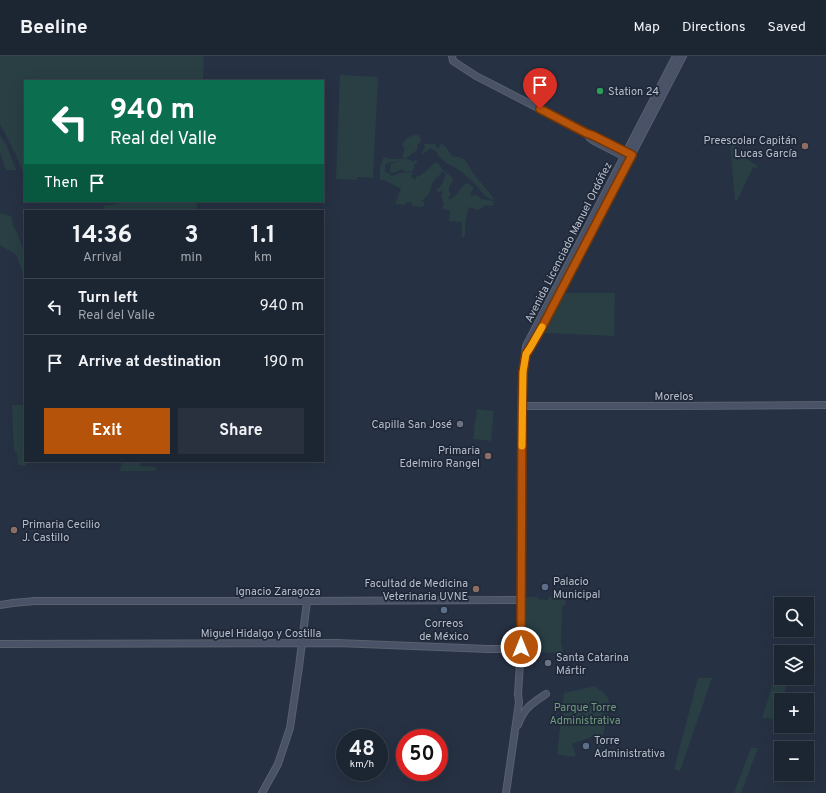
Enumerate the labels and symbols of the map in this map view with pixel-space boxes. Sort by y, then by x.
pin [523,68,557,109]
place label: Station 24 [608,85,659,99]
marker: Station 24 [595,86,605,96]
place label: Preescolar Capitán Lucas García [703,134,797,161]
marker: Preescolar Capitán Lucas García [800,141,810,151]
street label: Avenida Licenciado Manuel Ordóñez [522,160,616,325]
street label: Morelos [655,390,693,404]
place label: Capilla San José [372,418,452,432]
marker: Capilla San José [455,419,465,429]
place label: Primaria Edelmiro Rangel [400,444,480,471]
marker: Primaria Edelmiro Rangel [483,451,493,461]
place label: Primaria Cecilio J. Castillo [22,518,100,545]
marker: Primaria Cecilio J. Castillo [9,525,19,535]
place label: Palacio Municipal [553,575,600,602]
place label: Facultad de Medicina Veterinaria UVNE [365,577,468,604]
marker: Palacio Municipal [540,582,550,592]
marker: Facultad de Medicina Veterinaria UVNE [471,584,481,594]
street label: Ignacio Zaragoza [235,585,321,599]
marker: Correos de México [439,605,449,615]
place label: Correos de México [419,617,469,644]
position arrow [500,626,542,668]
street label: Miguel Hidalgo y Costilla [201,627,321,641]
place label: Santa Catarina Mártir [556,651,629,678]
marker: Santa Catarina Mártir [543,658,553,668]
park label: Parque Torre Administrativa [549,701,621,728]
speed limit sign: 50 [396,729,448,781]
place label: Torre Administrativa [594,734,665,761]
marker: Torre Administrativa [581,741,591,751]

